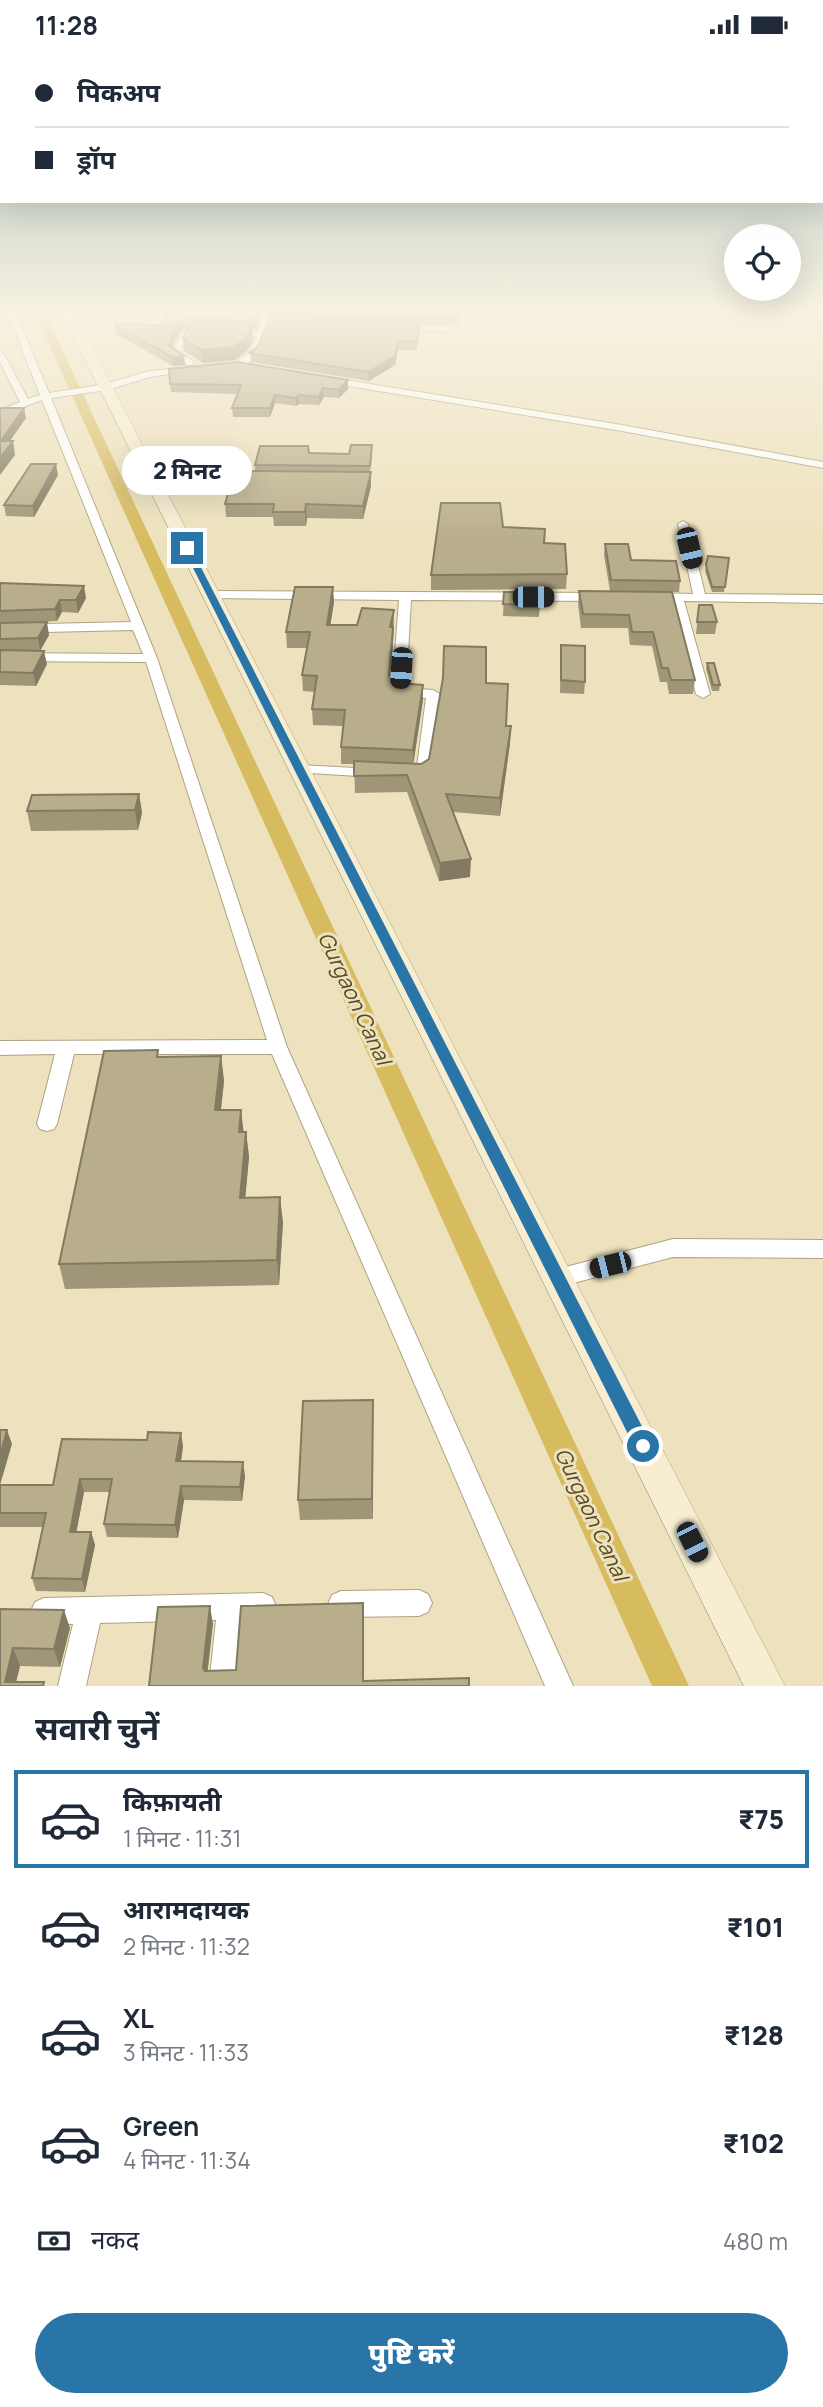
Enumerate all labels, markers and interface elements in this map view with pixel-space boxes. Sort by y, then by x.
text: 11:28 [35,7,98,43]
text: पिकअप [77,74,160,110]
text: ड्रॉप [77,141,115,177]
map controls [724,224,801,301]
button: locate [724,224,801,301]
callout: 2 मिनट [122,447,252,496]
text: 2 मिनट [153,454,221,486]
car [675,525,704,571]
route end [171,532,203,564]
car [513,587,555,608]
car [390,646,413,690]
water label: Gurgaon Canal [312,927,399,1072]
car [588,1250,633,1280]
route start [627,1430,659,1462]
water label: Gurgaon Canal [549,1443,636,1588]
car [674,1519,711,1565]
text: सवारी चुनें [35,1706,159,1750]
text: किफ़ायती [123,1783,222,1819]
icon: car [39,1788,102,1851]
text: ₹75 [738,1801,784,1837]
text: 1 मिनट · 11:31 [123,1822,242,1854]
text: आरामदायक [123,1891,249,1927]
icon: car [39,1896,102,1959]
text: ₹101 [727,1909,784,1945]
text: 2 मिनट · 11:32 [123,1930,250,1962]
text: XL [123,2000,154,2036]
icon: car [39,2004,102,2067]
text: ₹128 [724,2017,784,2053]
text: 3 मिनट · 11:33 [123,2036,249,2068]
text: Green [123,2108,199,2144]
icon: car [39,2112,102,2175]
text: ₹102 [723,2125,784,2161]
text: 4 मिनट · 11:34 [123,2144,251,2176]
text: नकद [91,2221,139,2257]
icon: cash [35,2222,73,2260]
text: 480 m [723,2225,788,2257]
button: पुष्टि करें [35,2313,788,2393]

